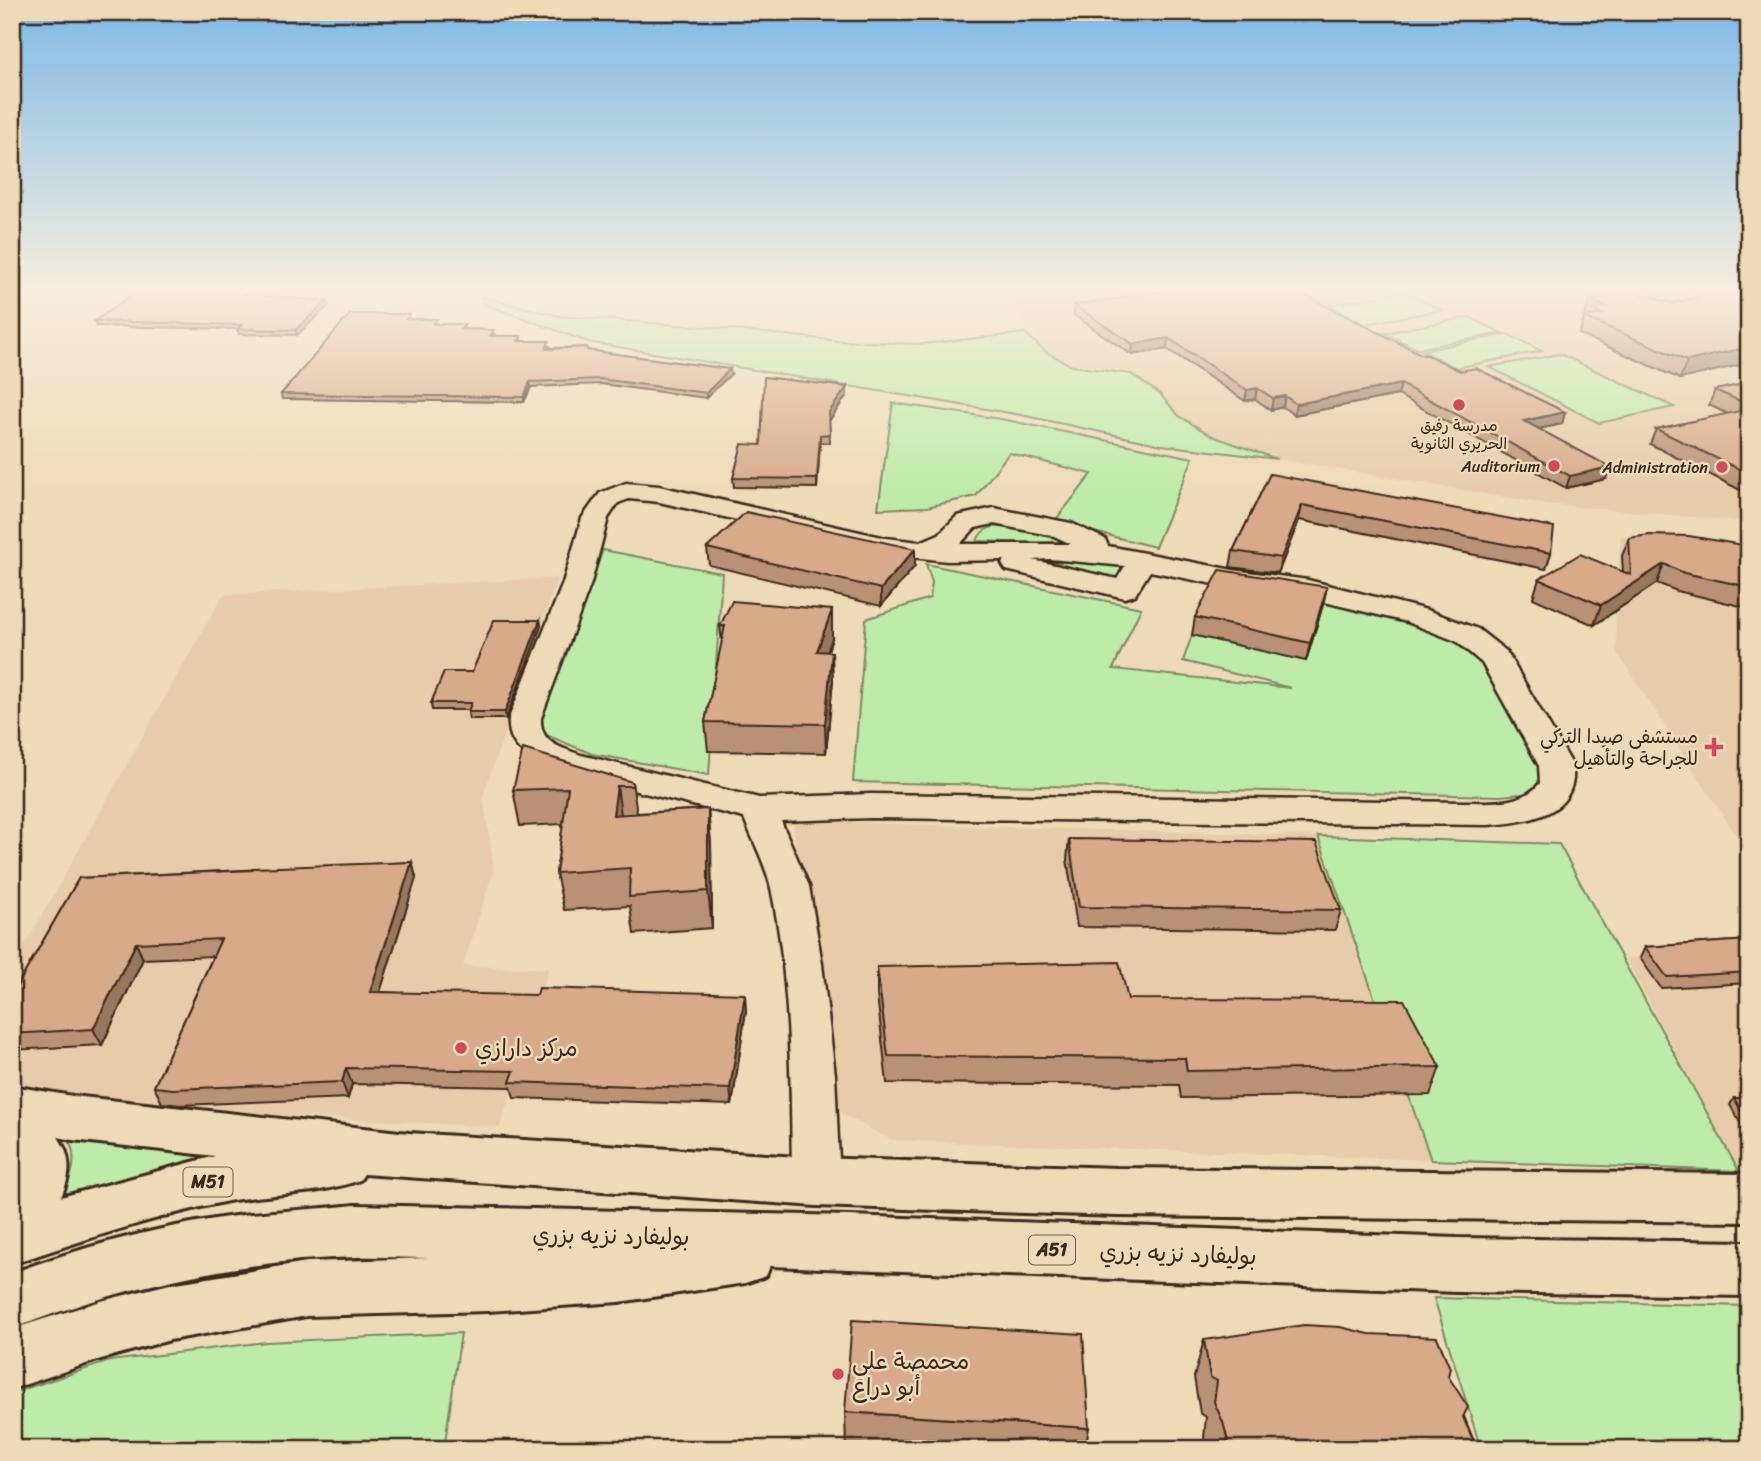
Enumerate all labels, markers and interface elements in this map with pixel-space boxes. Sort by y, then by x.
marker: مدرسة رفيق الحريري الثانوية [1451,397,1467,413]
place label: مدرسة رفيق الحريري الثانوية [1411,411,1507,458]
place label: Auditorium [1460,452,1540,481]
place label: Administration [1601,453,1708,482]
marker: Auditorium [1546,458,1562,474]
marker: Administration [1714,459,1730,475]
place label: مستشفى صيدا التركي للجراحة والتأهيل [1540,720,1698,775]
marker: مستشفى صيدا التركي للجراحة والتأهيل [1704,737,1724,757]
place label: مركز دارازي [475,1028,578,1069]
marker: مركز دارازي [453,1040,469,1056]
road number: M51 [184,1168,232,1196]
street label: بوليفارد نزيه بزري [532,1214,690,1258]
street label: بوليفارد نزيه بزري [1099,1231,1257,1277]
road number: A51 [1029,1236,1075,1265]
place label: محمصة علي أبو دراع [852,1341,969,1408]
marker: محمصة علي أبو دراع [830,1366,846,1382]

